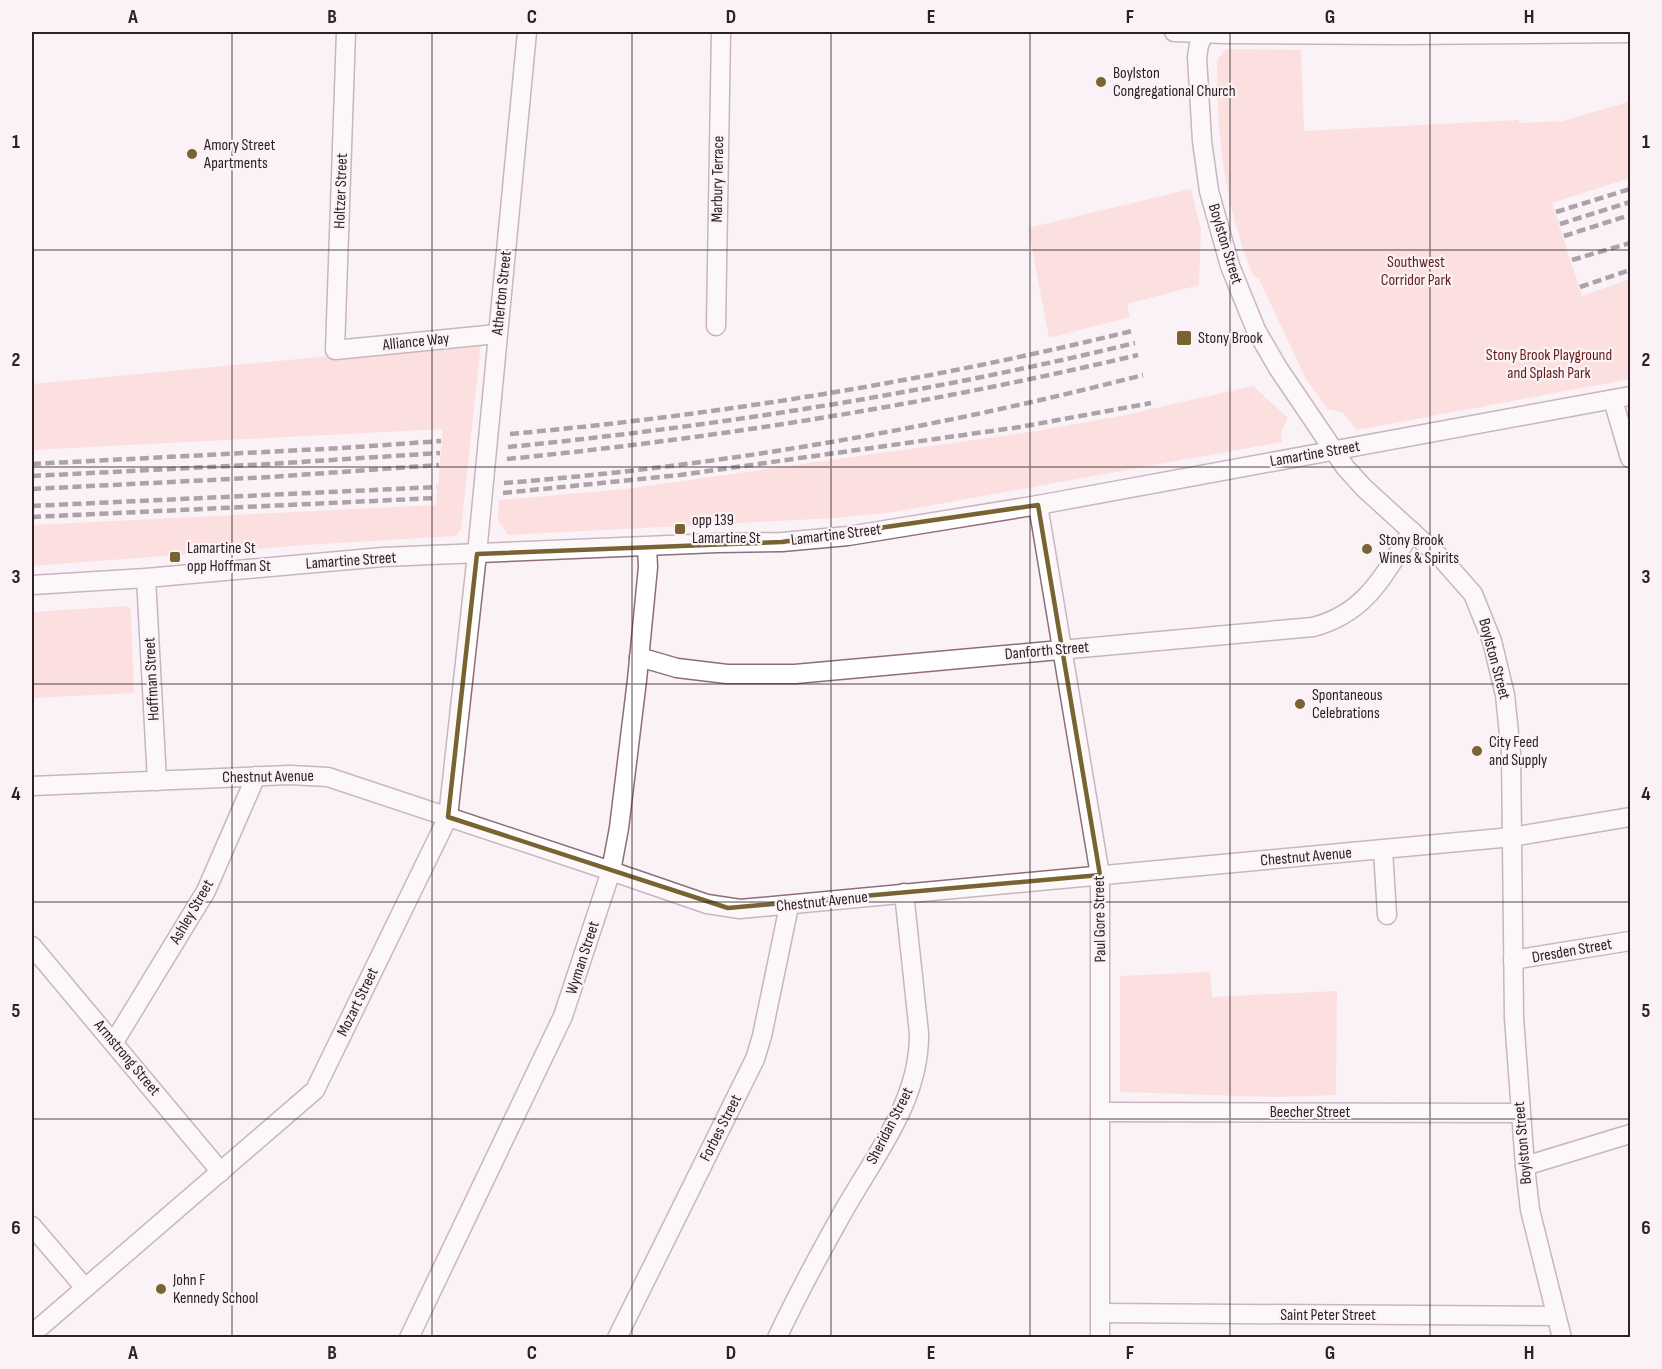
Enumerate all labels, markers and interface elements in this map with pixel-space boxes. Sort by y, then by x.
text: A [127,5,138,29]
text: B [327,5,337,29]
text: C [527,5,537,29]
text: D [726,5,736,29]
text: E [927,5,935,29]
text: F [1126,5,1134,29]
text: G [1325,5,1335,29]
text: H [1524,5,1534,29]
place label: Boylston Congregational Church [1113,64,1236,101]
marker: Boylston Congregational Church [1094,75,1108,89]
text: 1 [12,130,20,154]
text: 1 [1642,130,1650,154]
street label: Marbury Terrace [708,135,728,223]
place label: Amory Street Apartments [203,136,275,173]
marker: Amory Street Apartments [185,147,199,161]
street label: Holtzer Street [330,153,352,229]
street label: Boylston Street [1204,201,1246,287]
street label: Atherton Street [488,250,516,337]
park label: Southwest Corridor Park [1381,253,1451,290]
street label: Alliance Way [381,329,450,355]
marker: Stony Brook [1175,329,1193,347]
place label: Stony Brook [1198,329,1263,348]
park label: Stony Brook Playground and Splash Park [1486,346,1612,383]
text: 2 [12,348,20,372]
text: 2 [1642,348,1650,372]
street label: Lamartine Street [1269,437,1361,471]
place label: opp 139 Lamartine St [692,511,761,548]
street label: Lamartine Street [790,520,882,550]
marker: opp 139 Lamartine St [673,522,687,536]
place label: Stony Brook Wines & Spirits [1379,531,1459,568]
place label: Lamartine St opp Hoffman St [187,539,271,576]
marker: Stony Brook Wines & Spirits [1360,542,1374,556]
street label: Lamartine Street [305,548,397,574]
marker: Lamartine St opp Hoffman St [168,550,182,564]
text: 3 [12,565,21,589]
text: 3 [1642,565,1651,589]
street label: Boylston Street [1474,616,1514,702]
street label: Hoffman Street [140,637,164,721]
street label: Danforth Street [1004,638,1090,664]
place label: Spontaneous Celebrations [1312,686,1383,723]
marker: Spontaneous Celebrations [1293,697,1307,711]
place label: City Feed and Supply [1489,733,1547,770]
marker: City Feed and Supply [1470,744,1484,758]
street label: Chestnut Avenue [222,767,314,787]
text: 4 [11,782,21,806]
text: 4 [1641,782,1651,806]
street label: Chestnut Avenue [1259,844,1353,870]
street label: Paul Gore Street [1090,875,1110,962]
street label: Ashley Street [165,876,218,948]
street label: Chestnut Avenue [775,888,869,916]
street label: Wyman Street [562,919,604,997]
street label: Dresden Street [1531,935,1613,967]
street label: Mozart Street [333,965,383,1039]
text: 5 [12,999,21,1023]
text: 5 [1642,999,1651,1023]
street label: Armstrong Street [89,1015,164,1100]
street label: Sheridan Street [863,1084,918,1168]
street label: Forbes Street [696,1091,746,1164]
street label: Boylston Street [1510,1101,1536,1185]
street label: Beecher Street [1270,1103,1350,1122]
text: 6 [11,1216,21,1240]
text: 6 [1641,1216,1651,1240]
place label: John F Kennedy School [172,1271,258,1308]
marker: John F Kennedy School [154,1282,168,1296]
street label: Saint Peter Street [1280,1306,1376,1325]
text: A [127,1341,138,1365]
text: B [327,1341,337,1365]
text: C [527,1341,537,1365]
text: D [726,1341,736,1365]
text: E [927,1341,935,1365]
text: F [1126,1341,1134,1365]
text: G [1325,1341,1335,1365]
text: H [1524,1341,1534,1365]

